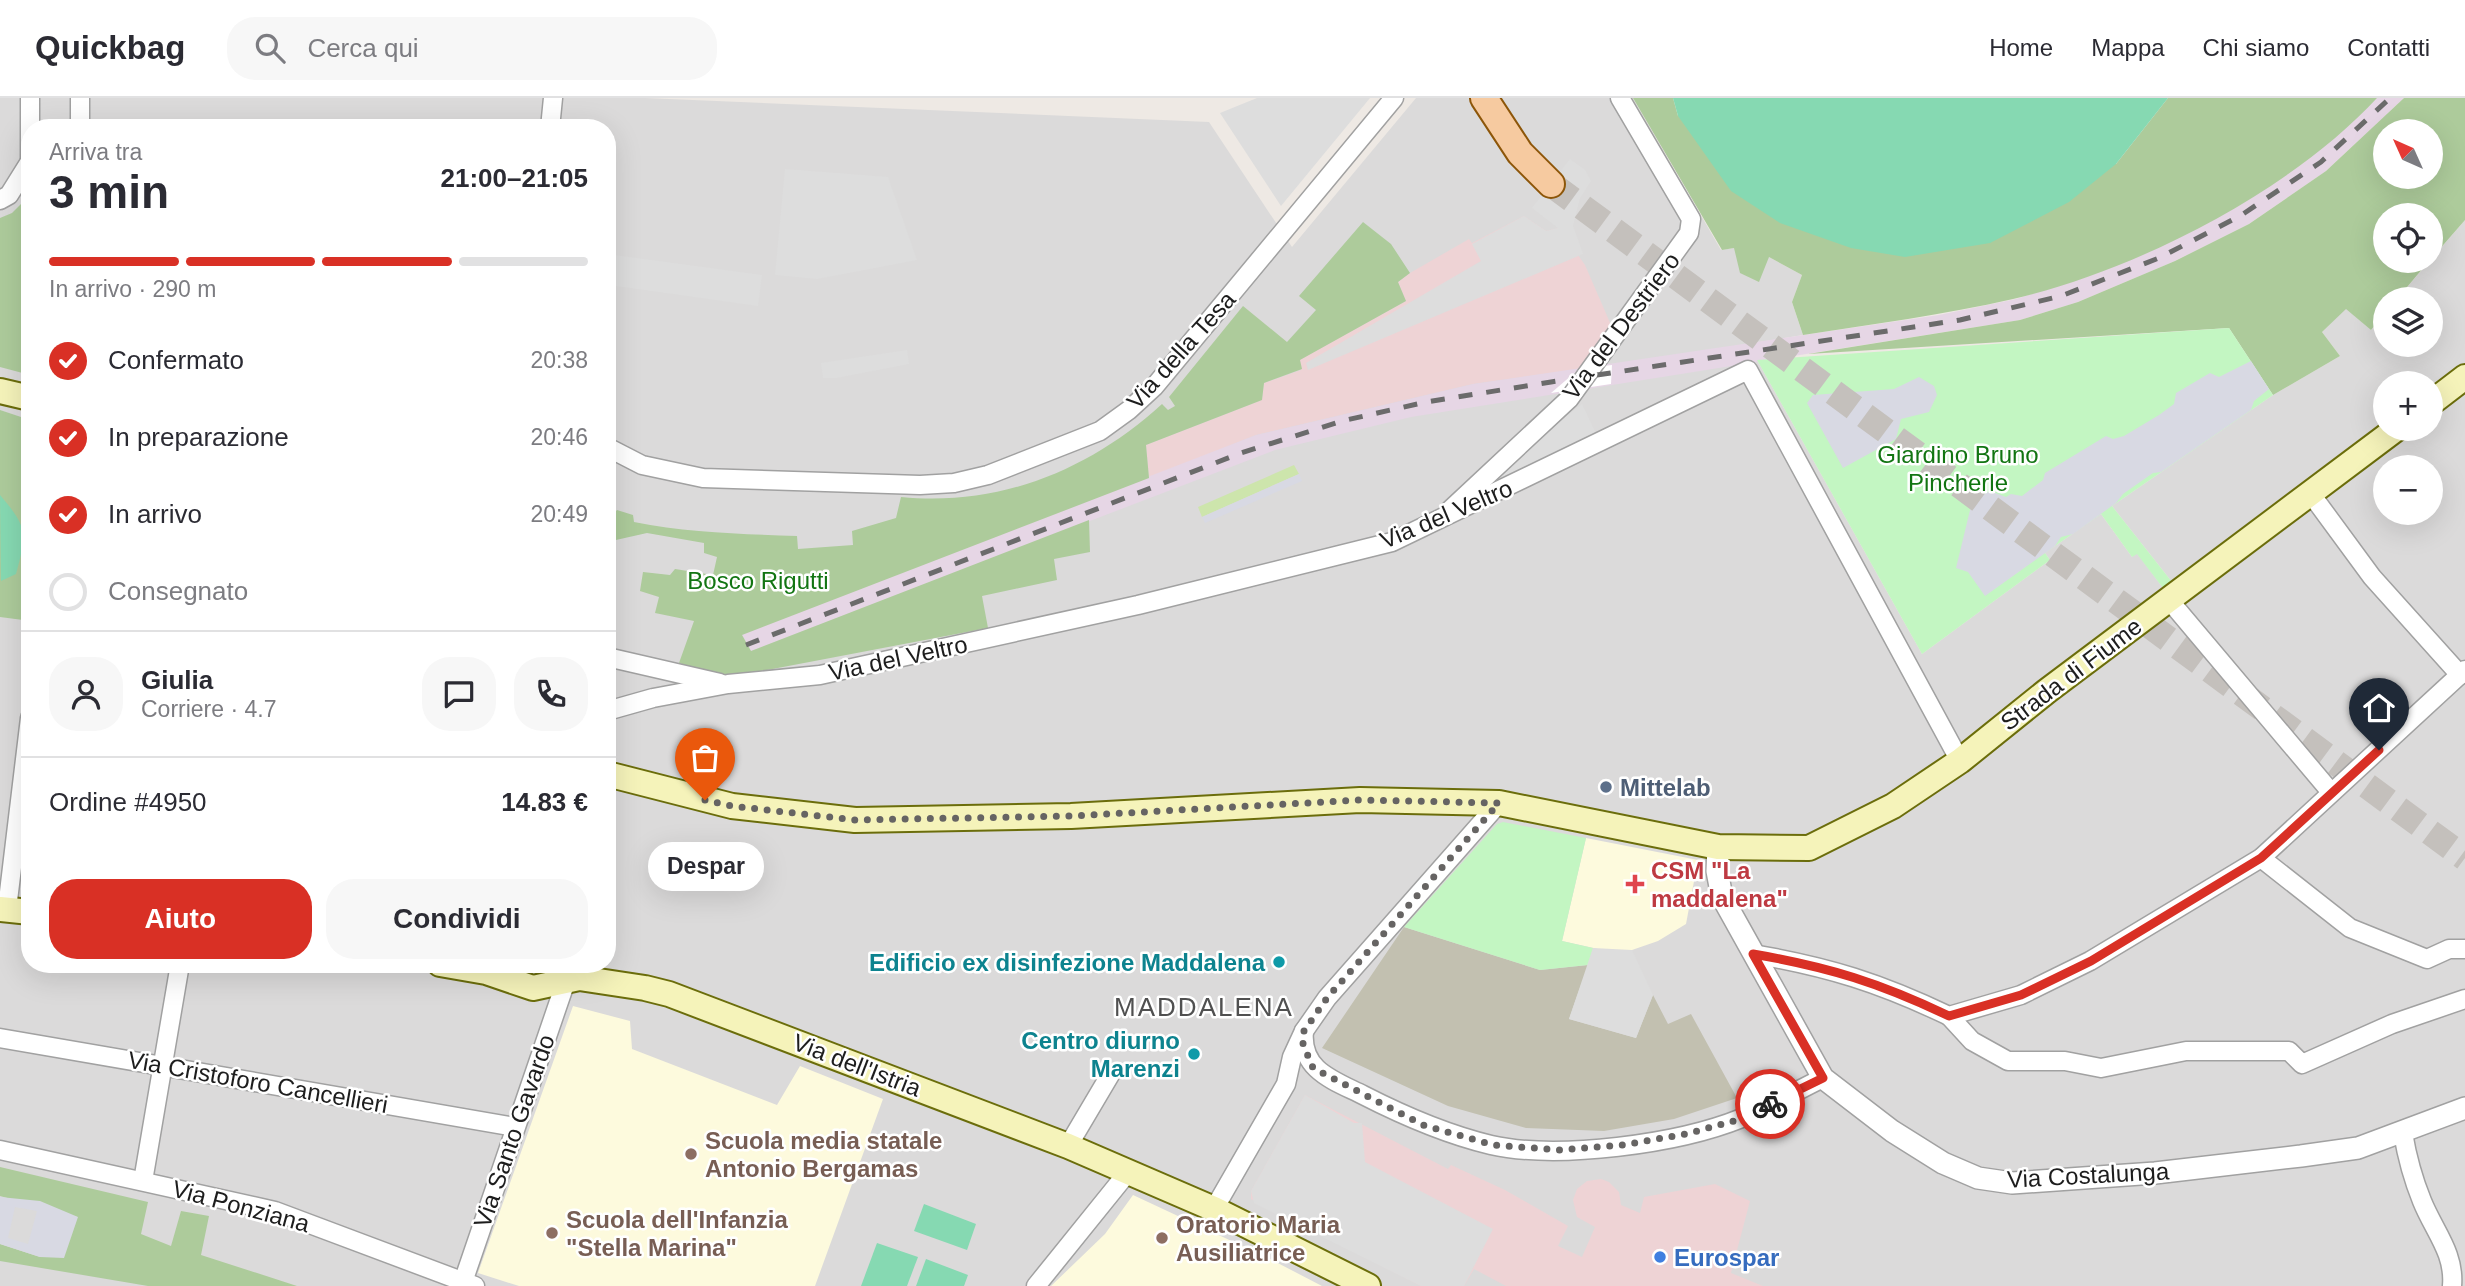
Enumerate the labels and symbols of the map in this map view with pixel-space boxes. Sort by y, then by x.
north arrow [2373,119,2443,189]
street label: Via del Destriero [1557,247,1685,405]
street label: Via della Tesa [1121,285,1241,414]
park label: Giardino Bruno Pincherle [1877,441,2039,496]
street label: Via del Veltro [1376,474,1516,554]
park label: Bosco Rigutti [687,567,829,594]
street label: Strada di Fiume [1995,612,2147,736]
street label: Via del Veltro [826,630,970,686]
pin [2349,678,2409,750]
pin [675,728,735,800]
place label: Mittelab [1620,774,1711,801]
marker: Mittelab [1598,779,1614,795]
callout: Despar [647,842,763,891]
place label: CSM "La maddalena" [1651,857,1788,912]
marker: CSM "La maddalena" [1625,874,1645,894]
place label: Edificio ex disinfezione Maddalena [869,949,1266,976]
marker: Edificio ex disinfezione Maddalena [1271,954,1287,970]
district label: MADDALENA [1114,992,1294,1022]
place label: Centro diurno Marenzi [1021,1027,1180,1082]
street label: Via dell'Istria [789,1028,925,1102]
street label: Via Santo Gavardo [468,1031,560,1231]
street label: Via Cristoforo Cancellieri [126,1046,390,1118]
marker: Centro diurno Marenzi [1186,1046,1202,1062]
courier [1735,1069,1805,1139]
place label: Scuola media statale Antonio Bergamas [705,1127,942,1182]
marker: Scuola media statale Antonio Bergamas [683,1146,699,1162]
street label: Via Costalunga [2006,1157,2170,1193]
street label: Via Ponziana [169,1175,313,1237]
place label: Scuola dell'Infanzia "Stella Marina" [566,1206,788,1261]
place label: Oratorio Maria Ausiliatrice [1176,1211,1341,1266]
marker: Scuola dell'Infanzia "Stella Marina" [544,1225,560,1241]
marker: Oratorio Maria Ausiliatrice [1154,1230,1170,1246]
place label: Eurospar [1674,1244,1779,1271]
marker: Eurospar [1652,1249,1668,1265]

